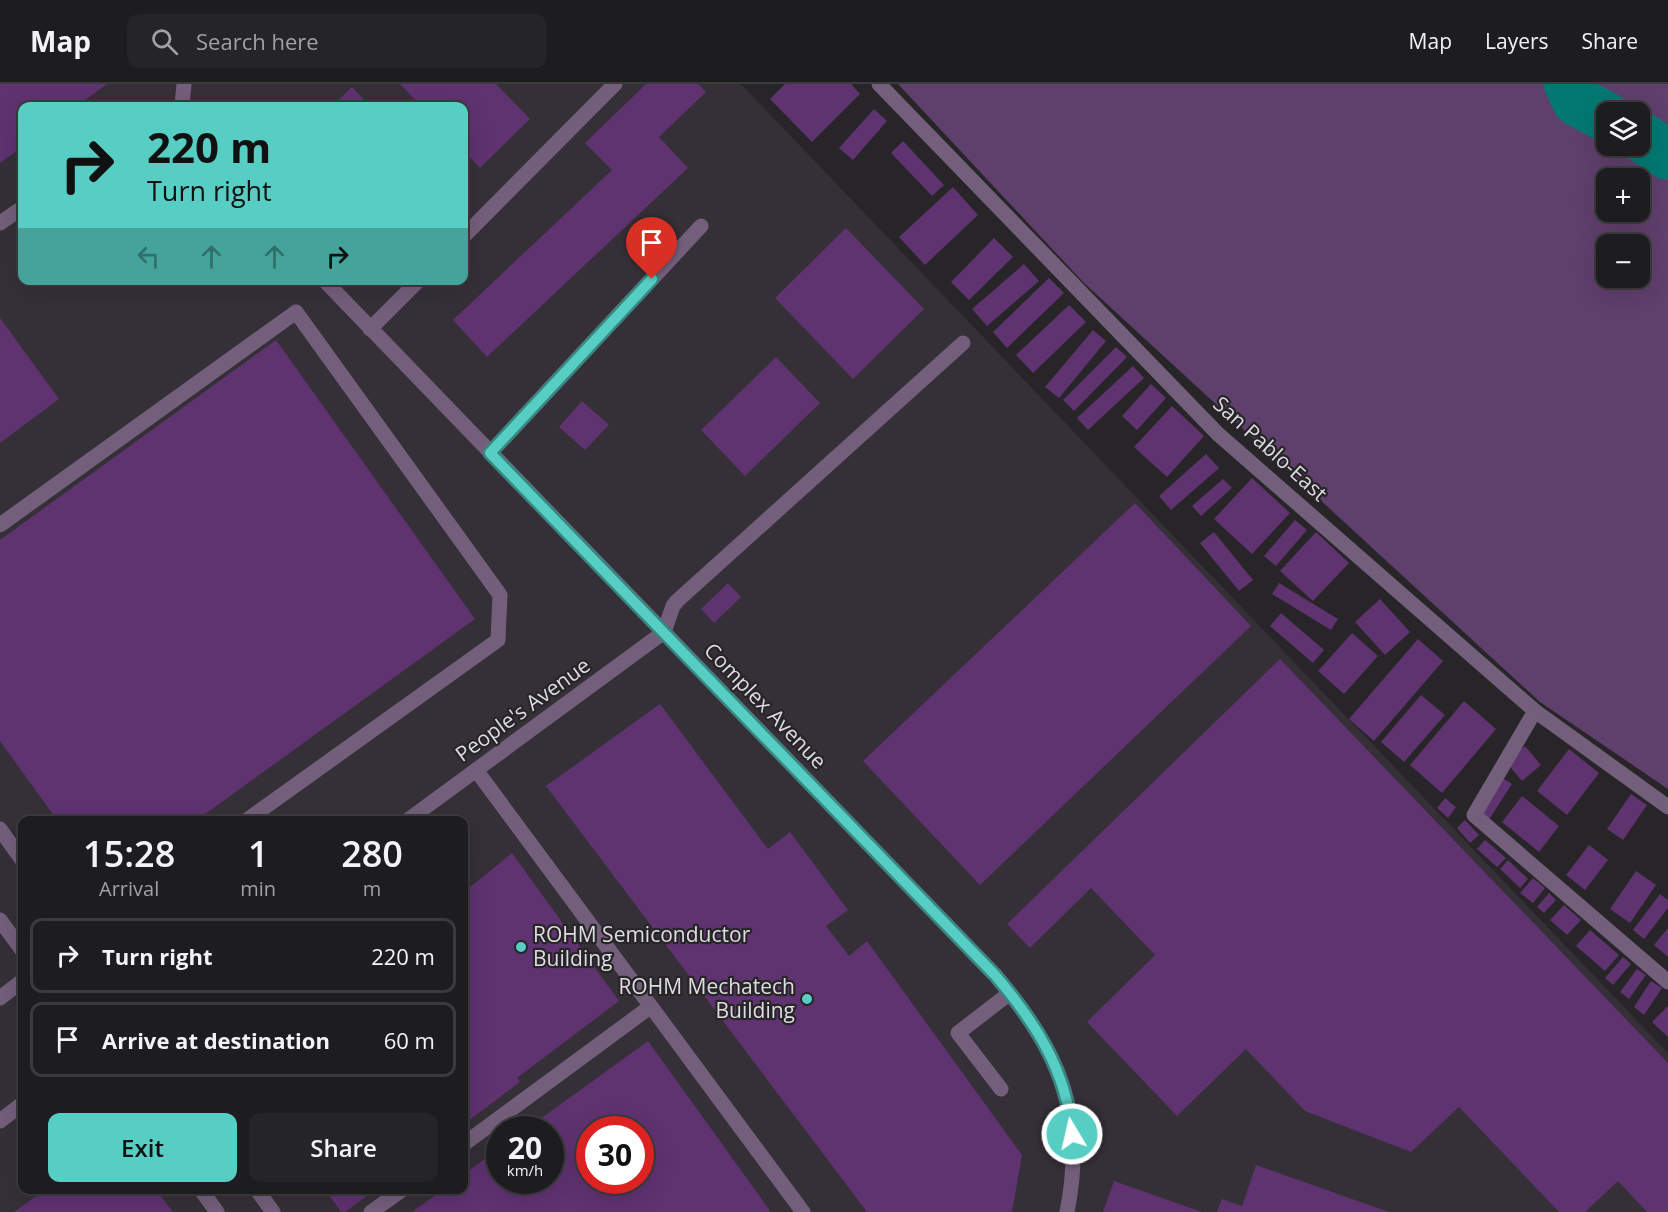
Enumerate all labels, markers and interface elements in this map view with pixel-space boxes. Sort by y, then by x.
search box [127,14,547,68]
text: Map [30,22,91,60]
icon: search [148,25,181,58]
text: Search here [196,26,319,56]
text: Map [1409,27,1452,55]
text: Layers [1485,27,1549,55]
text: Share [1582,27,1638,55]
map controls [1596,102,1650,288]
button: layers [1596,102,1650,156]
text: 220 m [147,118,271,175]
icon: right [48,126,126,204]
button: + [1596,168,1650,222]
text: Turn right [147,172,272,209]
pin [626,217,677,279]
icon: arrive [635,226,668,259]
button: − [1596,234,1650,288]
icon: left [132,240,165,273]
icon: ahead [195,240,228,273]
icon: ahead [258,240,291,273]
icon: right [321,240,354,273]
street label: San Pablo-East [1208,390,1334,507]
street label: Complex Avenue [698,636,833,774]
street label: People's Avenue [449,651,595,768]
text: 15:28 [83,829,175,878]
text: 1 [248,829,269,878]
text: 280 [341,829,403,878]
text: Arrival [99,875,159,902]
text: min [240,875,276,902]
text: m [363,875,381,902]
place label: ROHM Semiconductor Building [533,920,751,972]
icon: right [51,939,84,972]
marker: ROHM Semiconductor Building [514,940,528,954]
text: Turn right [102,941,213,971]
text: 220 m [371,941,435,971]
place label: ROHM Mechatech Building [618,972,795,1024]
marker: ROHM Mechatech Building [800,992,814,1006]
icon: arrive [51,1023,84,1056]
text: Arrive at destination [102,1025,330,1055]
text: 60 m [384,1025,435,1055]
position arrow [1040,1102,1104,1166]
button: Exit [48,1113,237,1182]
button: Share [249,1113,438,1182]
speed limit sign: 30 [576,1116,654,1194]
text: 20 [508,1127,542,1168]
text: km/h [507,1160,543,1180]

